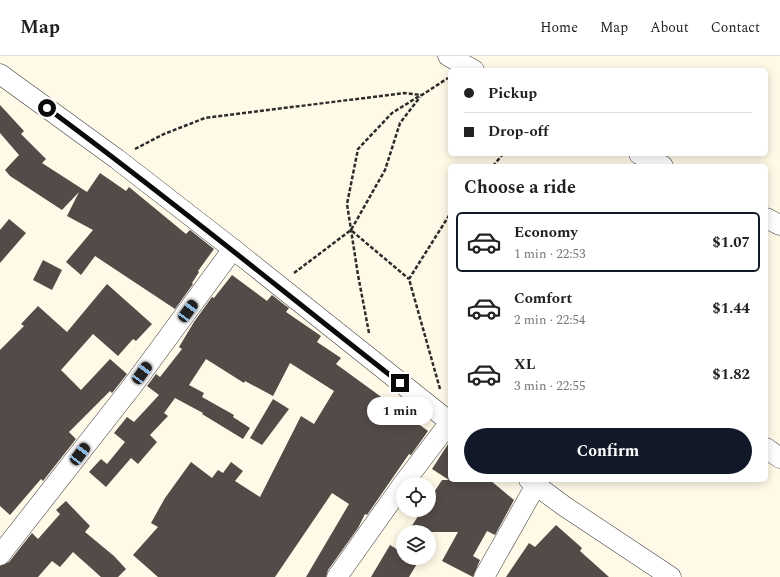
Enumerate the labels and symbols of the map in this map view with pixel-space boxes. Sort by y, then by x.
route start [38,99,56,117]
car [176,298,200,324]
car [130,360,154,386]
route end [391,374,409,392]
callout: 1 min [367,397,433,425]
car [68,441,92,467]

